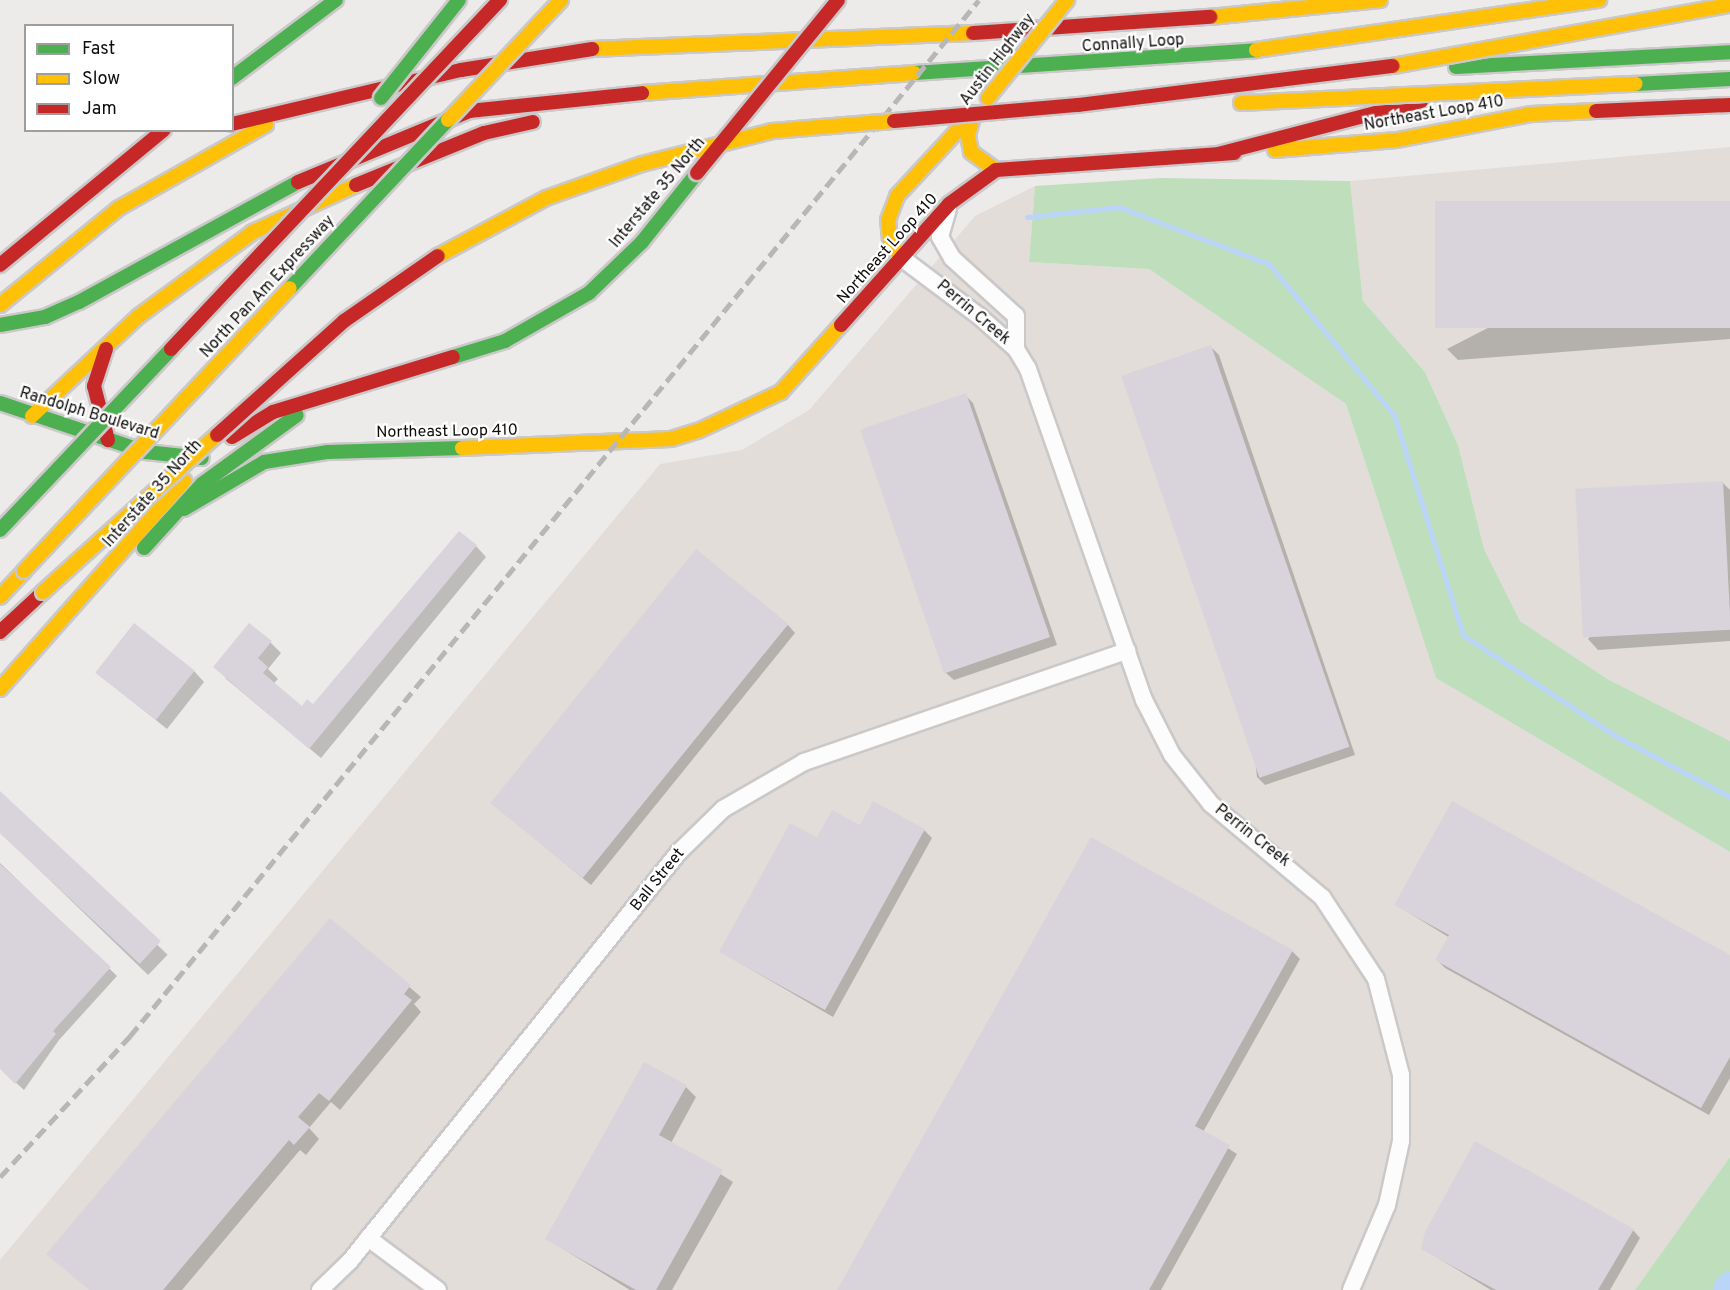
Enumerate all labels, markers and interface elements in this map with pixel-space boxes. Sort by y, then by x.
street label: Austin Highway [956,10,1040,110]
legend [24,24,234,132]
street label: Connally Loop [1081,31,1185,57]
text: Fast [82,38,115,61]
text: Slow [82,68,120,91]
street label: Northeast Loop 410 [1363,92,1505,136]
text: Jam [82,98,117,121]
street label: Interstate 35 North [606,134,710,252]
street label: Northeast Loop 410 [833,190,943,308]
street label: North Pan Am Expressway [197,211,339,363]
street label: Perrin Creek [932,277,1014,349]
street label: Randolph Boulevard [17,384,161,444]
street label: Northeast Loop 410 [376,421,518,443]
street label: Interstate 35 North [100,436,206,552]
street label: Perrin Creek [1211,801,1293,871]
street label: Ball Street [627,845,689,915]

